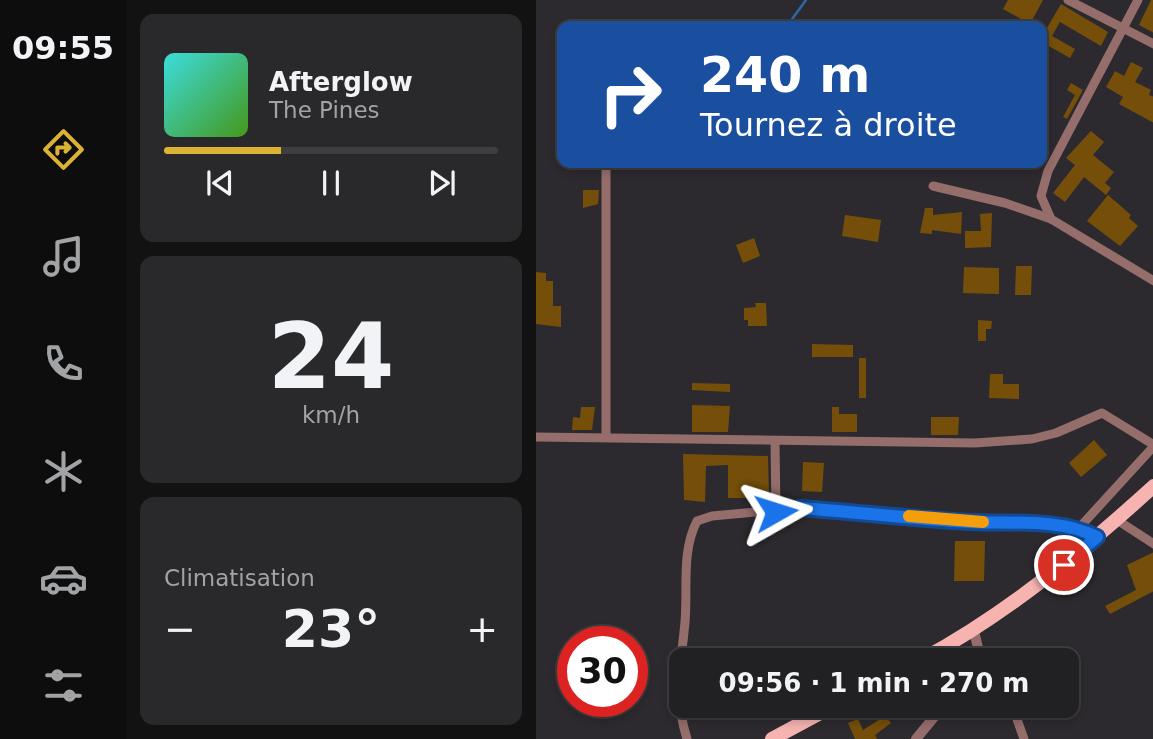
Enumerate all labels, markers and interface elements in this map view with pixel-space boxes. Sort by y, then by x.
text: 09:55 [12,29,114,67]
text: 240 m [700,47,870,104]
icon: right [585,49,676,140]
text: Afterglow [269,67,413,97]
text: The Pines [269,97,380,123]
text: Tournez à droite [700,106,957,144]
icon: directions [39,125,88,174]
icon: previous [201,164,239,202]
icon: pause [312,164,350,202]
icon: next [423,164,461,202]
icon: music [39,232,88,281]
text: 24 [268,304,394,409]
icon: phone [39,339,88,388]
text: km/h [302,402,360,428]
icon: climate [39,447,88,496]
position arrow [739,475,813,549]
pin [1034,535,1094,595]
icon: arrive [1045,546,1083,584]
icon: car [39,554,88,603]
text: Climatisation [164,565,315,591]
text: 23° [282,599,380,659]
text: − [164,607,196,651]
text: + [466,607,498,651]
speed limit sign: 30 [557,626,648,717]
icon: filters [39,661,88,710]
text: 09:56 · 1 min · 270 m [719,668,1029,698]

